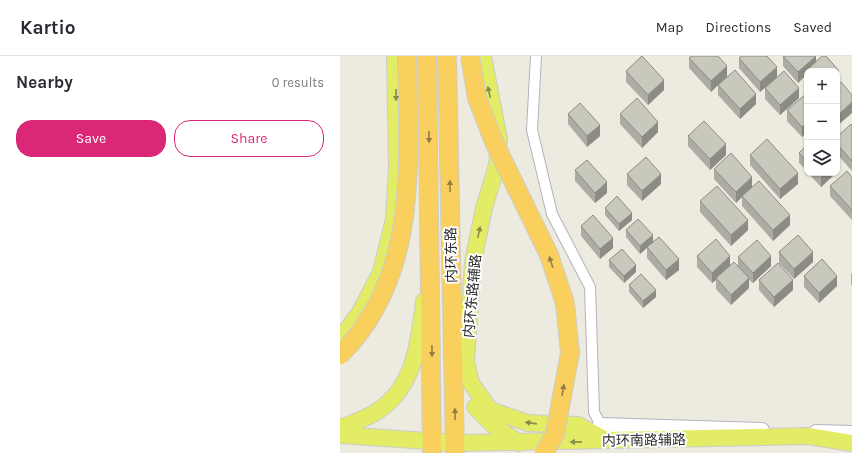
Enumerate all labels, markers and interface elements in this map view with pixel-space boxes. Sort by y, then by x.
text: Kartio [20,17,75,39]
text: Map [656,19,684,36]
text: Directions [706,19,771,36]
text: Saved [793,19,832,36]
map controls [804,68,840,176]
button: + [804,68,840,104]
text: Nearby [16,72,73,92]
text: 0 results [272,75,324,90]
one-way arrow [486,86,492,98]
one-way arrow [392,89,399,101]
button: − [804,104,840,140]
button: Save [16,120,166,157]
button: Share [174,120,324,157]
one-way arrow [426,131,432,144]
button: layers [804,140,840,176]
one-way arrow [447,179,453,192]
one-way arrow [477,226,483,238]
street label: 内环东路 [443,227,460,283]
street label: 内环东路辅路 [460,253,485,339]
one-way arrow [548,256,554,268]
one-way arrow [429,345,435,358]
one-way arrow [560,383,566,396]
one-way arrow [452,407,458,420]
one-way arrow [524,420,537,426]
street label: 内环南路辅路 [602,431,686,450]
one-way arrow [570,438,582,445]

